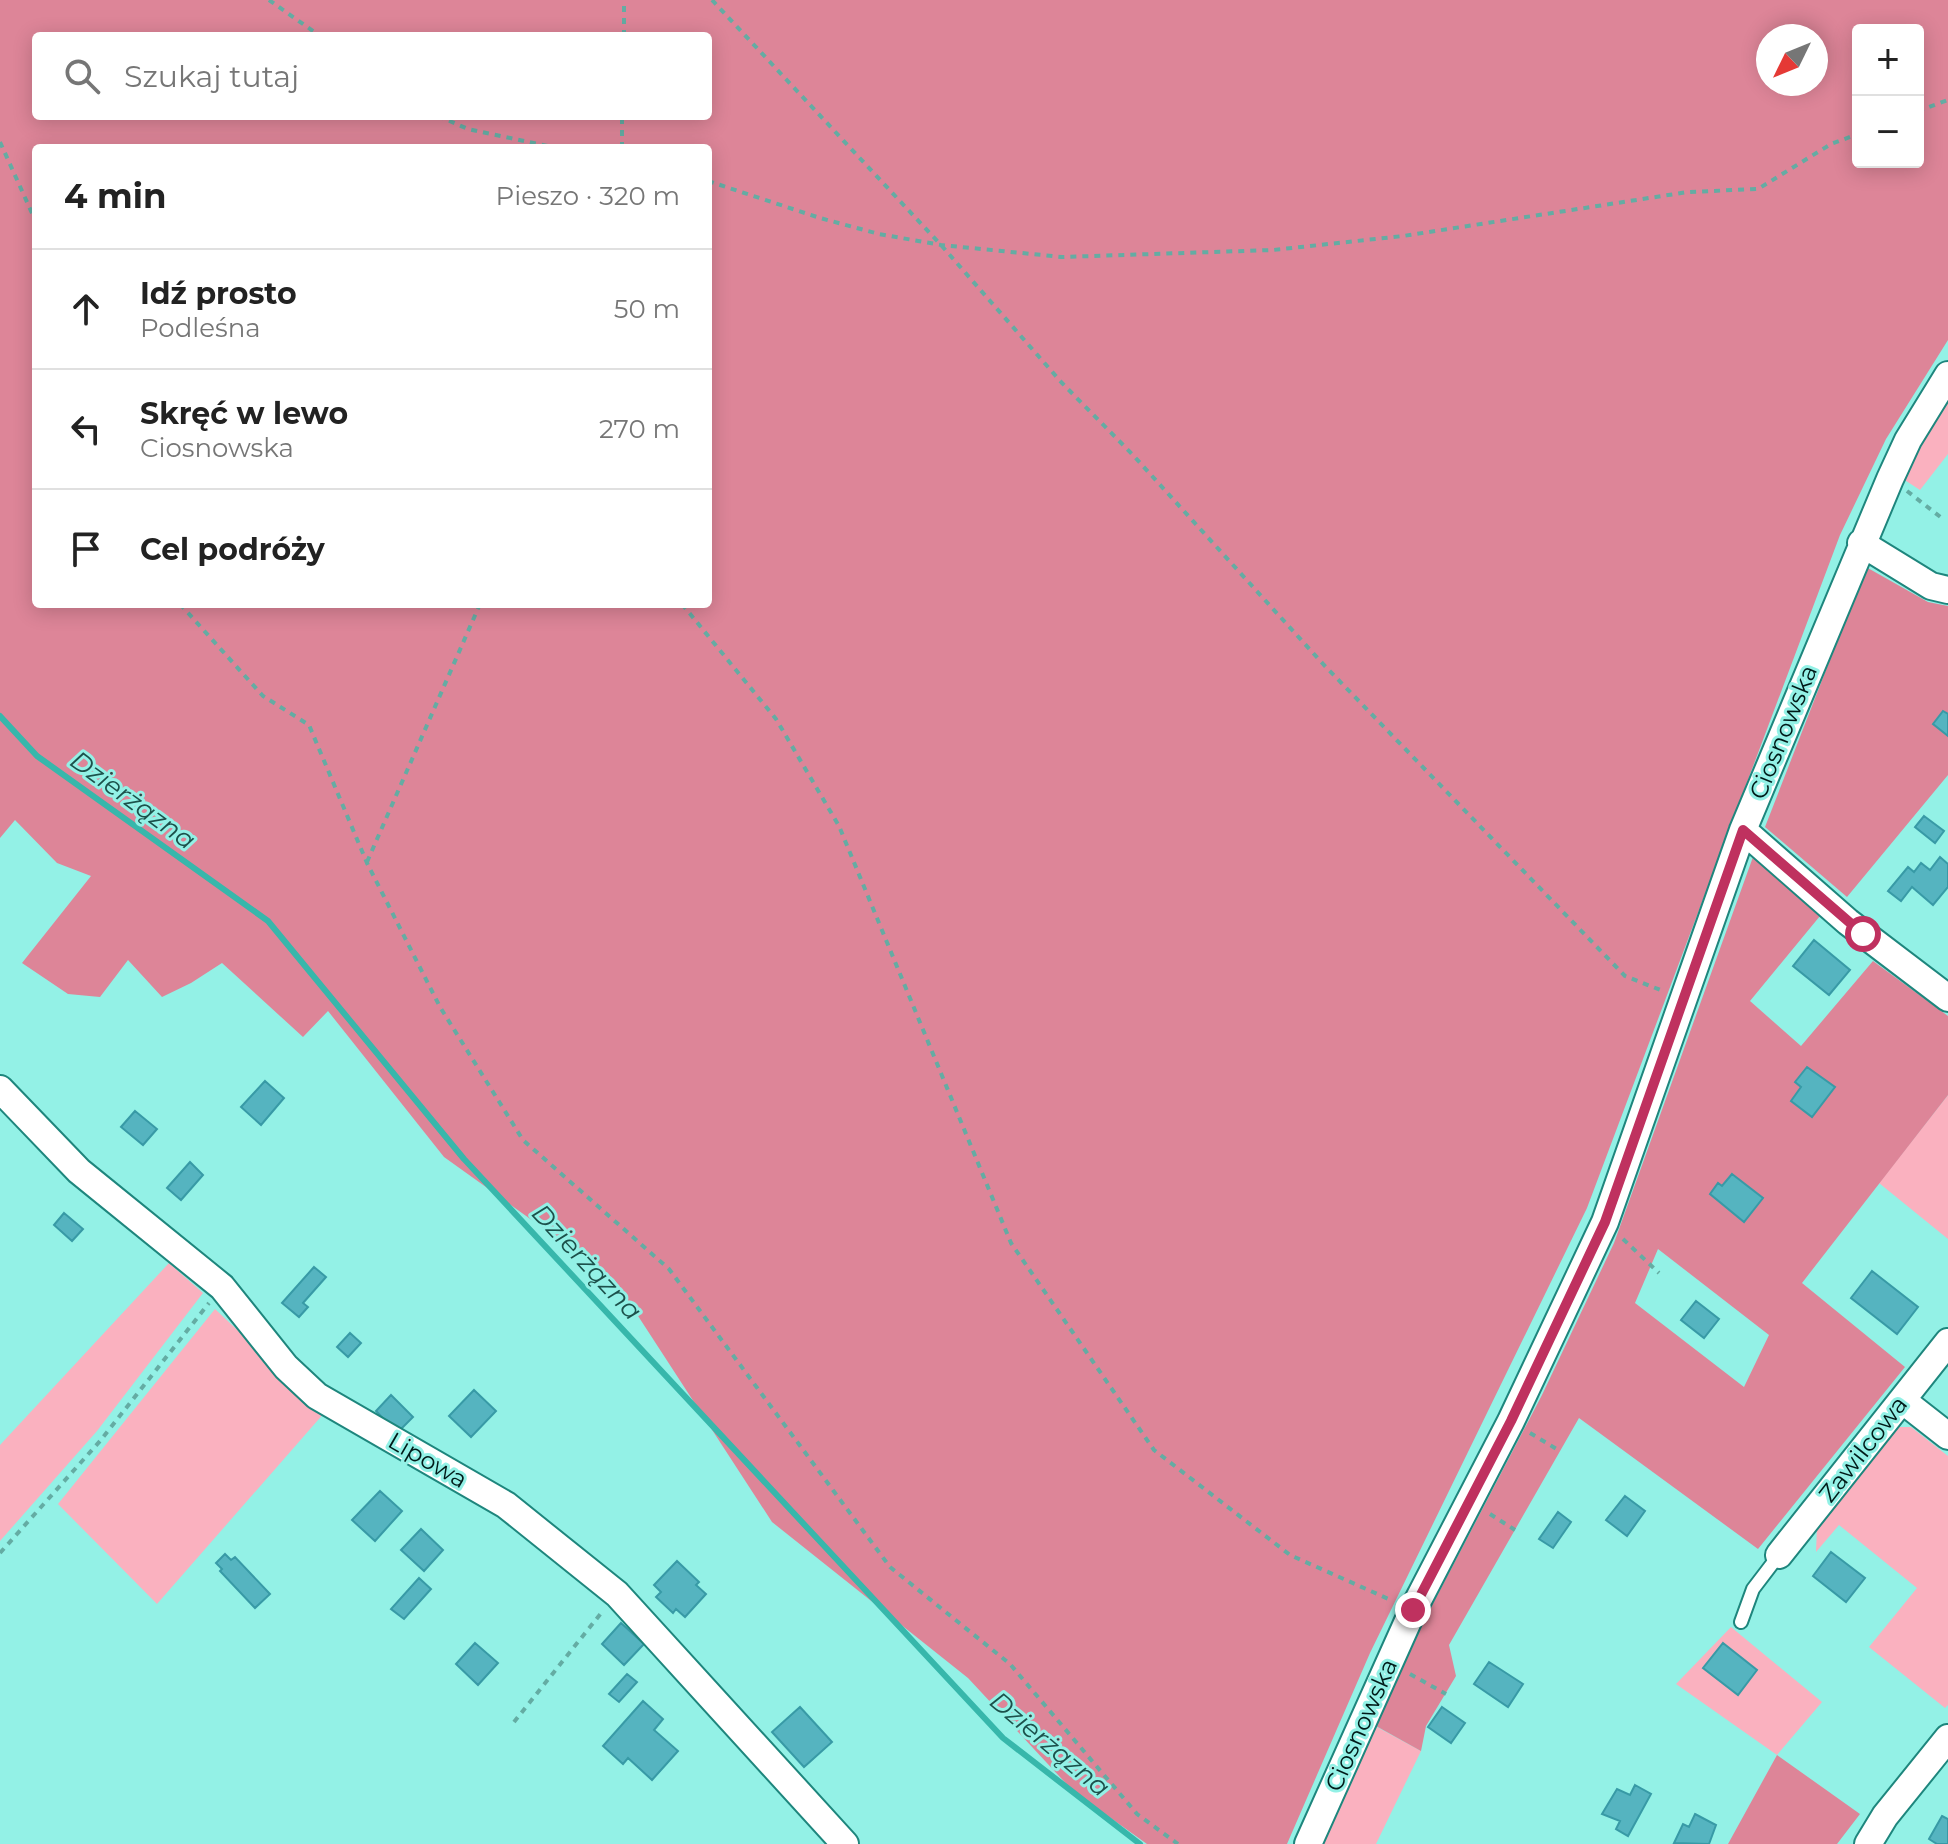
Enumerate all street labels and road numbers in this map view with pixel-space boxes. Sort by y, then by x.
street label: Ciosnowska [1743,661,1823,803]
street label: Zawilcowa [1813,1390,1913,1508]
street label: Lipowa [383,1426,473,1494]
street label: Ciosnowska [1319,1654,1403,1796]

